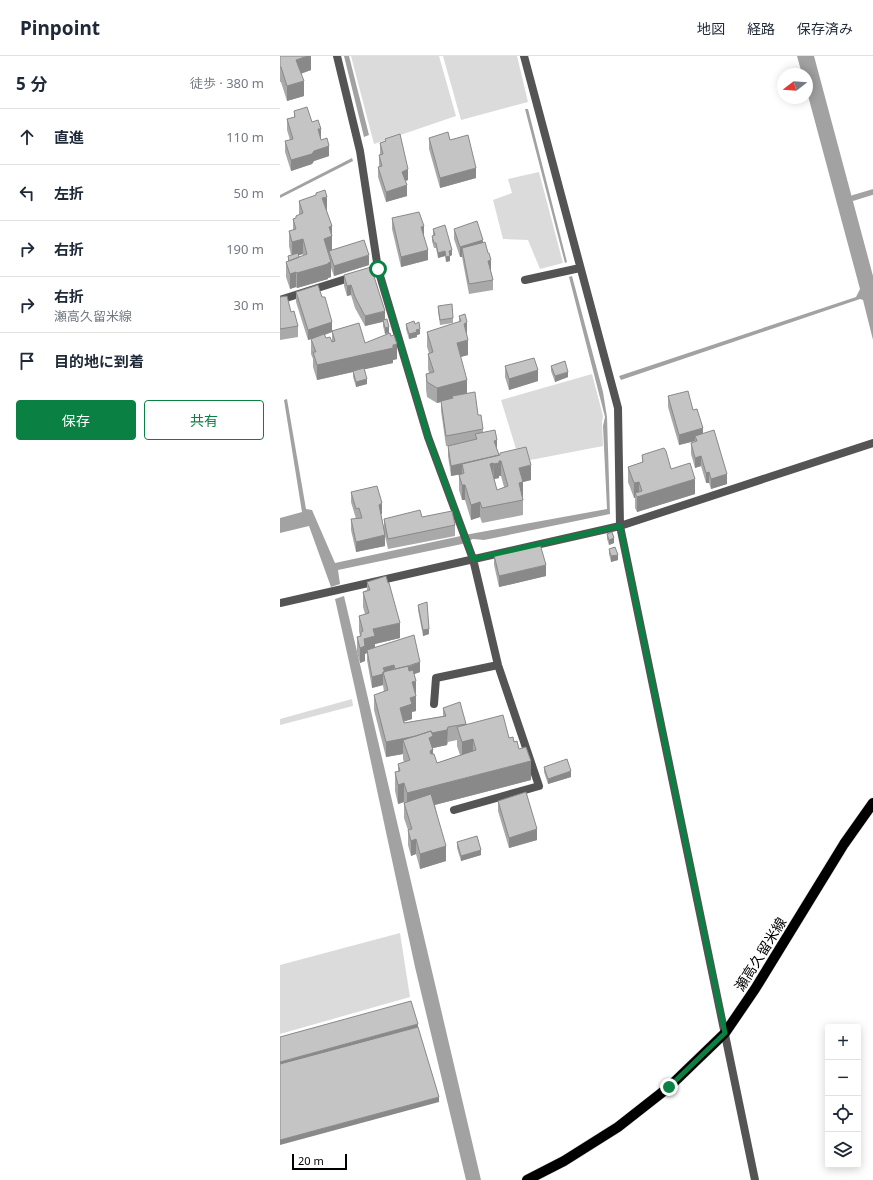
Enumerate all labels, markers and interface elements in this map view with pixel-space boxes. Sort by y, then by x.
text: Pinpoint [20,15,100,41]
text: 地図 [697,19,725,38]
text: 経路 [747,19,775,38]
text: 保存済み [797,19,853,38]
north arrow [777,68,813,104]
text: 5 分 [16,72,47,95]
text: 徒歩 · 380 m [190,74,264,92]
icon: ahead [16,126,38,148]
text: 直進 [54,127,84,147]
text: 110 m [226,128,264,146]
icon: left [16,182,38,204]
text: 左折 [54,183,84,203]
text: 50 m [234,184,264,202]
icon: right [16,238,38,260]
text: 右折 [54,239,84,259]
text: 190 m [226,240,264,258]
route start [369,260,387,278]
text: 右折 [54,286,84,306]
icon: right [16,294,38,316]
text: 30 m [234,296,264,314]
text: 瀬高久留米線 [54,307,132,325]
icon: arrive [16,350,38,372]
text: 目的地に到着 [54,351,144,371]
button: 保存 [16,400,136,440]
button: 共有 [144,400,264,440]
street label: 瀬高久留米線 [730,913,790,995]
map controls [825,1024,861,1168]
button: + [825,1024,861,1060]
button: − [825,1060,861,1096]
route end [660,1078,678,1096]
button: locate [825,1096,861,1132]
button: layers [825,1132,861,1168]
scale bar [292,1152,347,1171]
text: 20 m [298,1153,324,1168]

